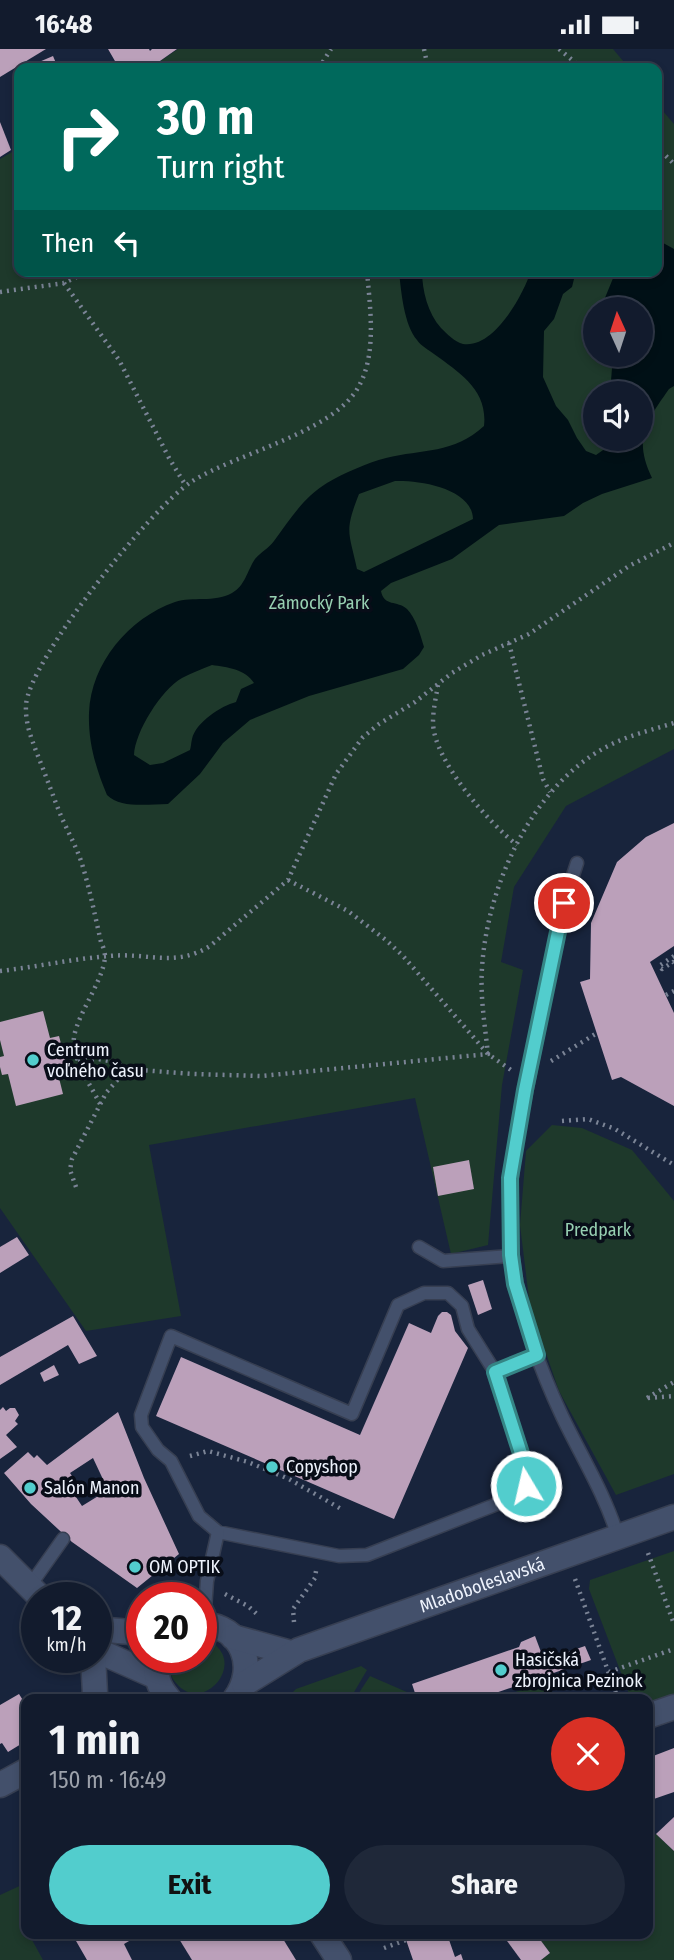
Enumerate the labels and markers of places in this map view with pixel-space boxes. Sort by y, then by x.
pin [534,873,594,933]
place label: Centrum voľného času [47,1039,144,1082]
marker: Centrum voľného času [25,1052,41,1068]
place label: Copyshop [286,1456,358,1478]
marker: Copyshop [264,1459,280,1475]
place label: Salón Manon [44,1477,139,1499]
marker: Salón Manon [22,1480,38,1496]
place label: OM OPTIK [149,1556,221,1578]
marker: OM OPTIK [127,1559,143,1575]
place label: Hasičská zbrojnica Pezinok [515,1649,643,1692]
marker: Hasičská zbrojnica Pezinok [493,1662,509,1678]

